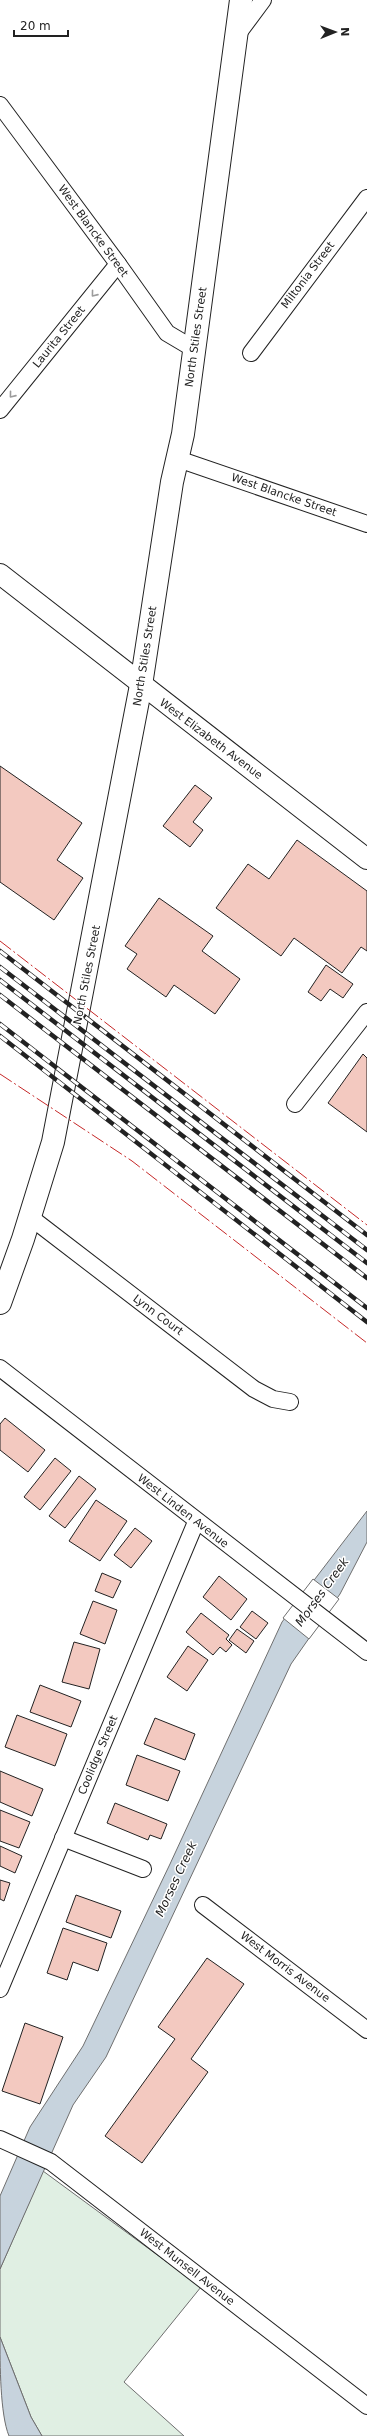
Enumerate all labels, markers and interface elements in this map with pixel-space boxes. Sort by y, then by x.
scale bar [14,12,68,38]
north arrow [315,12,355,52]
text: 20 m [20,19,51,33]
text: N [338,27,351,37]
street label: West Blancke Street [55,182,131,280]
street label: Miltonia Street [279,238,338,311]
street label: North Stiles Street [183,285,210,388]
one-way arrow [91,289,98,297]
street label: Laurita Street [30,303,88,370]
one-way arrow [10,391,17,398]
street label: West Blancke Street [230,471,339,519]
street label: North Stiles Street [131,604,159,707]
street label: West Elizabeth Avenue [157,696,265,782]
street label: North Stiles Street [71,923,103,1026]
street label: Lynn Court [130,1292,186,1338]
street label: West Linden Avenue [135,1471,231,1551]
water label: Morses Creek [292,1554,352,1629]
street label: Coolidge Street [75,1713,121,1797]
water label: Morses Creek [152,1838,200,1919]
street label: West Morris Avenue [238,1929,333,2005]
street label: West Munsell Avenue [137,2226,237,2308]

